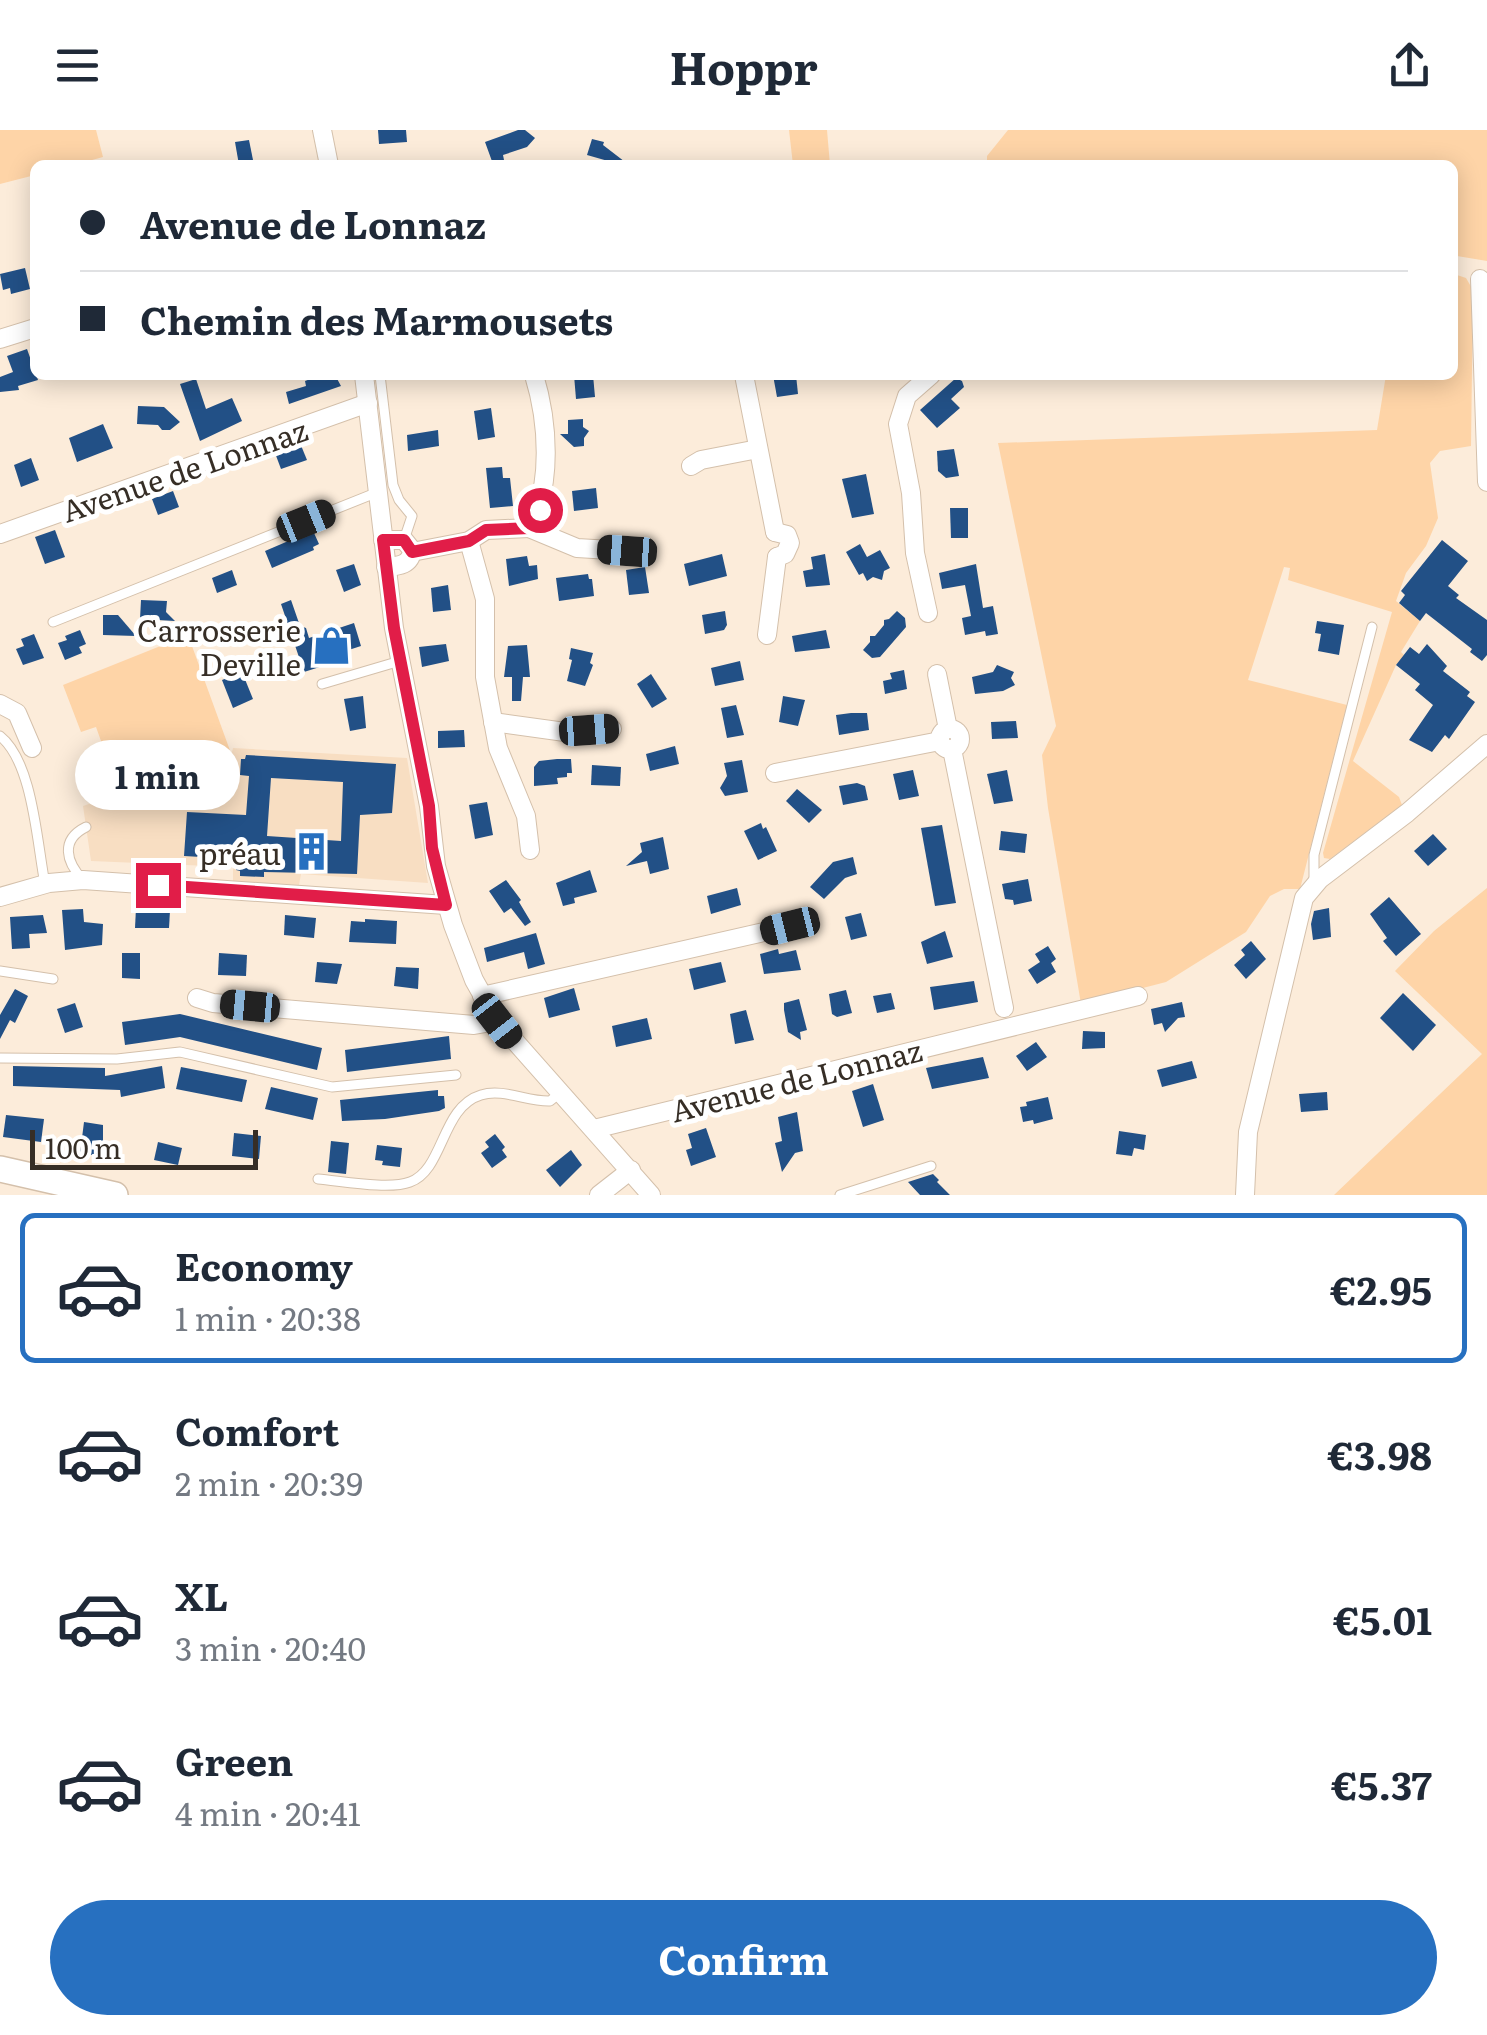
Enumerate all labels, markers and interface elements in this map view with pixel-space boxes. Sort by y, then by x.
text: Hoppr [669,32,818,99]
icon: menu [50,38,105,93]
icon: share [1382,38,1437,93]
text: Avenue de Lonnaz [140,194,486,251]
text: Chemin des Marmousets [140,290,613,347]
street label: Avenue de Lonnaz [55,406,313,532]
route start [518,488,563,533]
car [273,496,339,546]
car [596,534,658,568]
place label: Carrosserie Deville [137,607,301,685]
shop icon: Carrosserie Deville [310,625,352,667]
car [558,713,620,747]
callout: 1 min [76,740,240,810]
text: 1 min [115,751,200,799]
place label: préau [199,830,281,874]
building icon: préau [290,831,332,873]
route end [136,863,181,908]
car [757,904,823,948]
car [219,988,281,1024]
car [467,988,527,1054]
street label: Avenue de Lonnaz [666,1027,926,1131]
scale bar [30,1125,258,1170]
text: 100 m [45,1126,122,1168]
text: Economy [175,1236,353,1293]
icon: car [55,1243,145,1333]
text: €2.95 [1330,1260,1432,1317]
text: 1 min · 20:38 [175,1293,361,1341]
text: Comfort [175,1401,339,1458]
icon: car [55,1408,145,1498]
text: €3.98 [1328,1425,1432,1482]
text: 2 min · 20:39 [175,1458,363,1506]
text: XL [175,1566,228,1623]
icon: car [55,1573,145,1663]
text: €5.01 [1333,1590,1432,1647]
text: 3 min · 20:40 [175,1623,366,1671]
text: Green [175,1731,293,1788]
icon: car [55,1738,145,1828]
text: €5.37 [1331,1755,1432,1812]
text: 4 min · 20:41 [175,1788,361,1836]
button: Confirm [50,1900,1437,2015]

